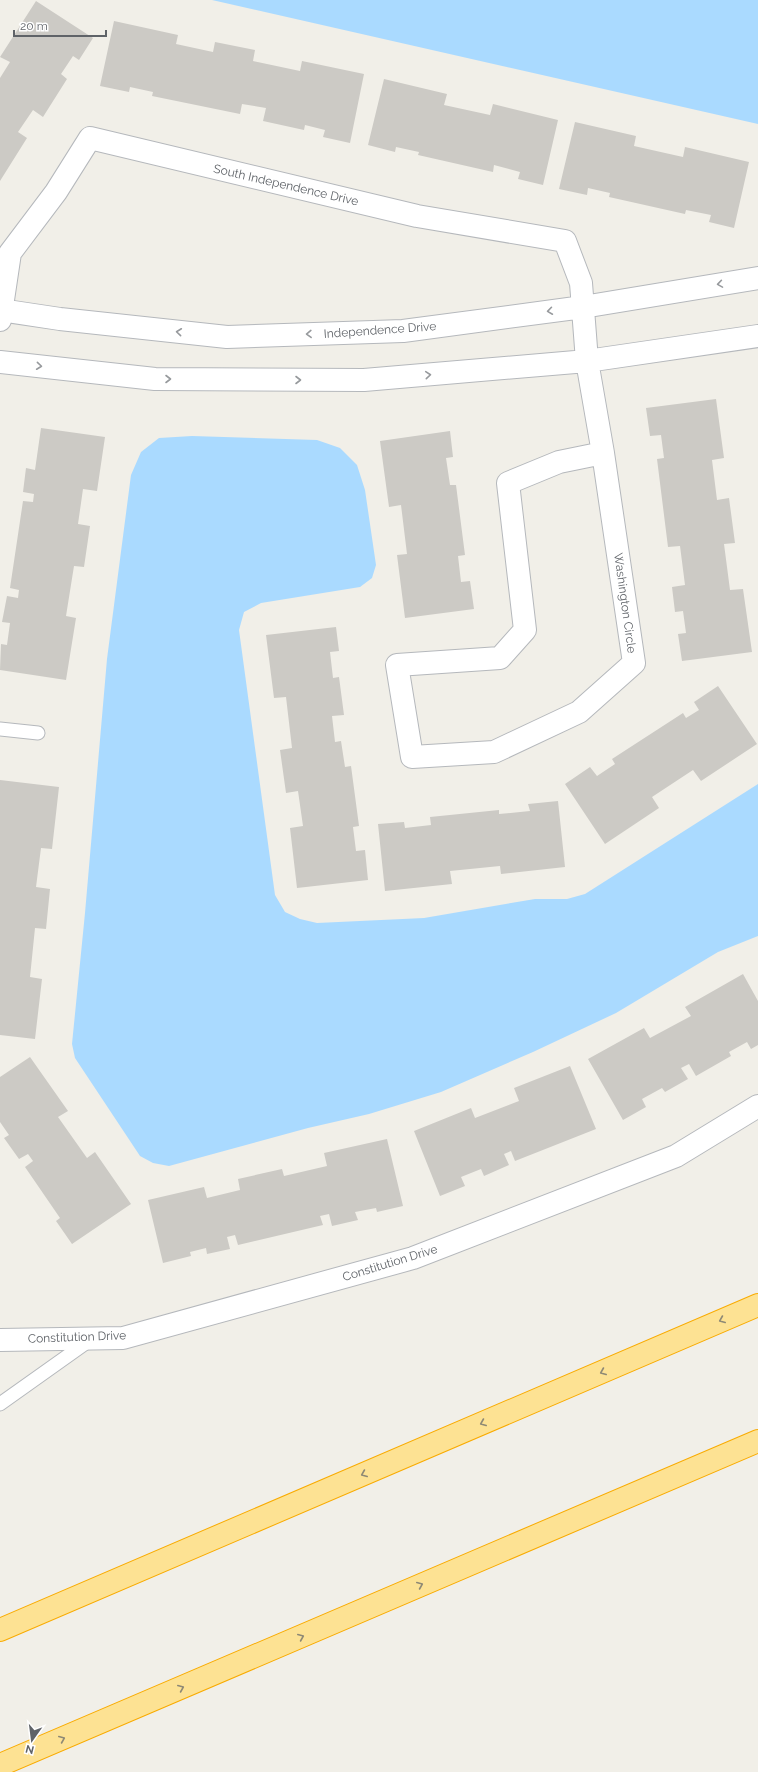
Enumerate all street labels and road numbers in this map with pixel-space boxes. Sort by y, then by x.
street label: South Independence Drive [212,161,360,209]
street label: Independence Drive [323,319,437,341]
street label: Washington Circle [611,552,639,654]
street label: Constitution Drive [341,1242,439,1284]
street label: Constitution Drive [28,1328,126,1346]

